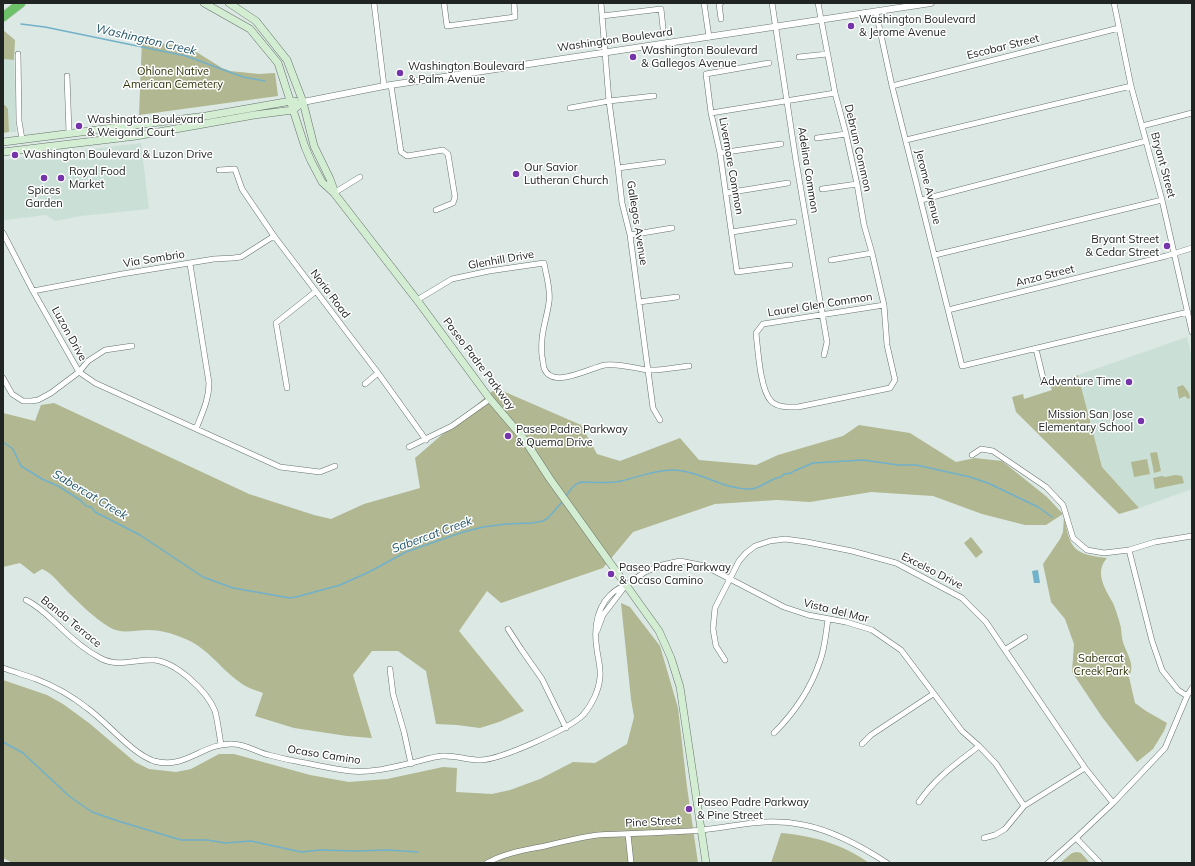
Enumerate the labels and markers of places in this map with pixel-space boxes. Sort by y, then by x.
place label: Washington Boulevard & Jerome Avenue [859,13,976,39]
marker: Washington Boulevard & Jerome Avenue [846,21,856,31]
place label: Washington Boulevard & Gallegos Avenue [641,44,758,70]
marker: Washington Boulevard & Gallegos Avenue [628,52,638,62]
place label: Washington Boulevard & Palm Avenue [408,60,525,86]
marker: Washington Boulevard & Palm Avenue [395,68,405,78]
place label: Washington Boulevard & Weigand Court [87,113,204,139]
marker: Washington Boulevard & Weigand Court [74,121,84,131]
place label: Washington Boulevard & Luzon Drive [23,148,213,162]
marker: Washington Boulevard & Luzon Drive [10,150,20,160]
place label: Our Savior Lutheran Church [524,161,608,187]
place label: Royal Food Market [69,165,126,191]
marker: Our Savior Lutheran Church [511,169,521,179]
marker: Spices Garden [39,173,49,183]
marker: Royal Food Market [56,173,66,183]
place label: Spices Garden [25,184,63,210]
place label: Bryant Street & Cedar Street [1085,233,1159,259]
marker: Bryant Street & Cedar Street [1162,241,1172,251]
place label: Adventure Time [1040,375,1121,389]
marker: Adventure Time [1124,377,1134,387]
place label: Mission San Jose Elementary School [1038,408,1133,434]
marker: Mission San Jose Elementary School [1136,416,1146,426]
place label: Paseo Padre Parkway & Quema Drive [516,423,628,449]
marker: Paseo Padre Parkway & Quema Drive [503,431,513,441]
place label: Paseo Padre Parkway & Ocaso Camino [619,561,731,587]
marker: Paseo Padre Parkway & Ocaso Camino [606,569,616,579]
place label: Paseo Padre Parkway & Pine Street [697,796,809,822]
marker: Paseo Padre Parkway & Pine Street [684,804,694,814]

